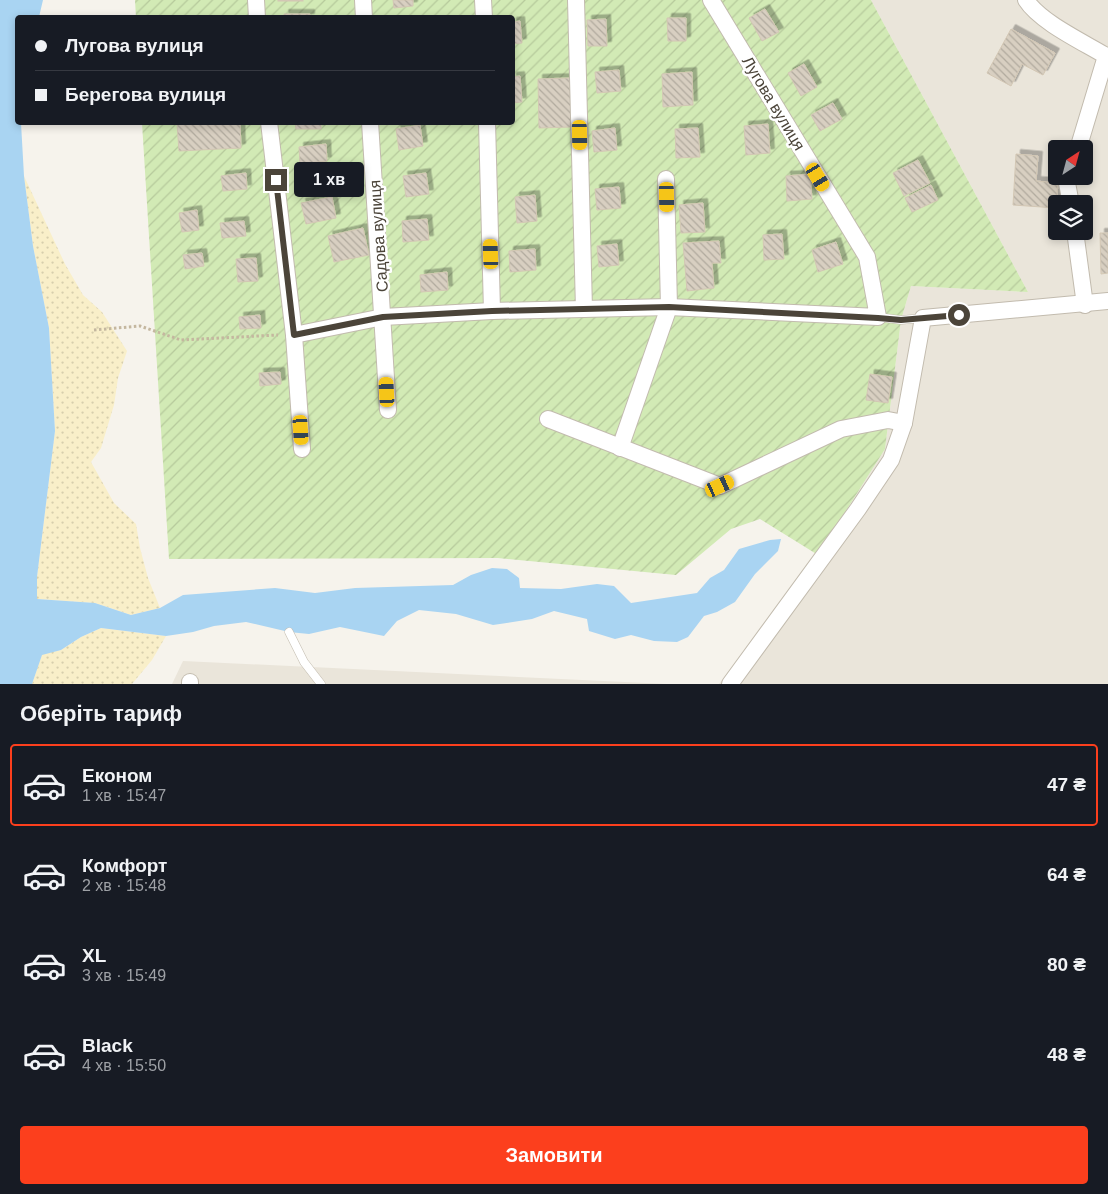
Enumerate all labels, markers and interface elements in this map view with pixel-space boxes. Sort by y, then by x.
text: Лугова вулиця [65,35,203,56]
street label: Лугова вулиця [739,53,808,153]
text: Берегова вулиця [65,84,226,105]
car [572,120,587,150]
north arrow [1048,140,1092,185]
map controls [1048,140,1093,240]
car [803,160,832,194]
callout: 1 хв [294,162,364,198]
route end [265,169,287,191]
text: 1 хв [313,171,345,188]
street label: Садова вулиця [366,179,391,293]
car [659,182,674,212]
button: layers [1048,195,1093,240]
car [482,239,499,269]
route start [948,304,970,326]
car [378,377,395,407]
car [292,415,309,445]
car [703,473,736,499]
text: Оберіть тариф [20,701,182,726]
icon: car [22,763,67,808]
text: Економ [82,765,152,786]
text: 47 ₴ [1047,774,1086,795]
text: 1 хв · 15:47 [82,787,166,804]
icon: car [22,853,67,898]
text: Комфорт [82,855,167,876]
text: 64 ₴ [1047,864,1086,885]
text: 2 хв · 15:48 [82,877,166,894]
icon: car [22,943,67,988]
text: XL [82,945,106,966]
text: 80 ₴ [1047,954,1086,975]
text: 3 хв · 15:49 [82,967,166,984]
icon: car [22,1033,67,1078]
text: Black [82,1035,133,1056]
text: 48 ₴ [1047,1044,1086,1065]
text: 4 хв · 15:50 [82,1057,166,1074]
button: Замовити [20,1126,1088,1184]

